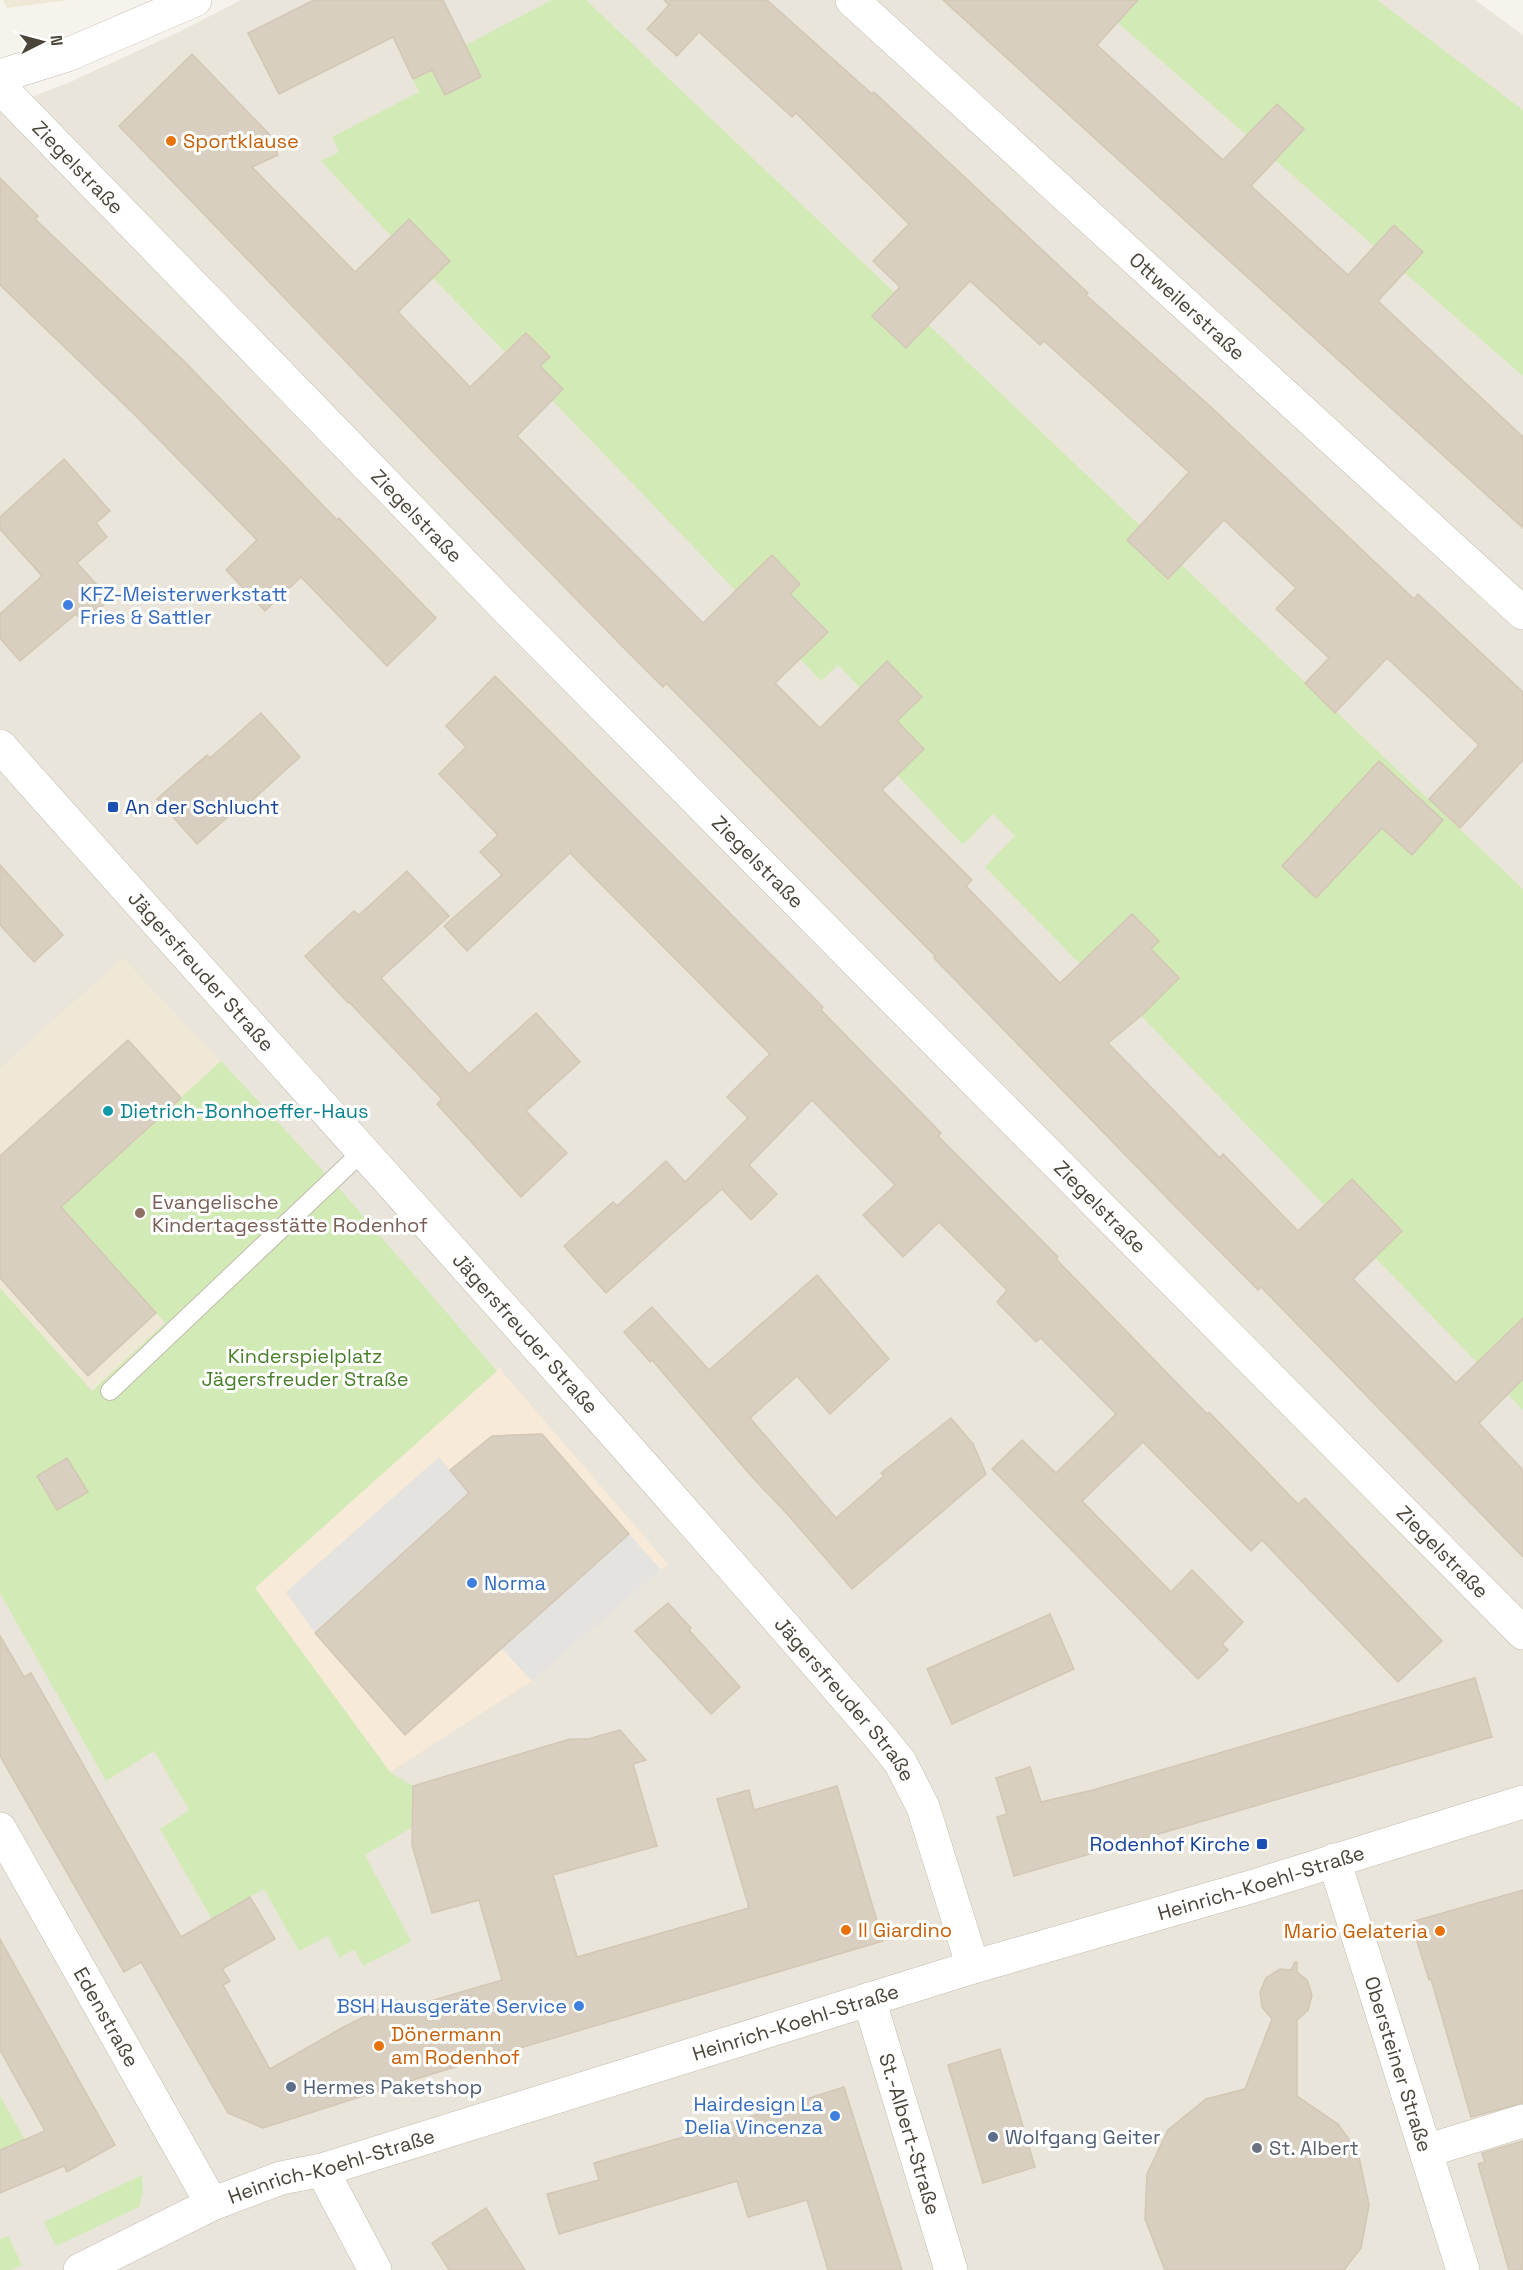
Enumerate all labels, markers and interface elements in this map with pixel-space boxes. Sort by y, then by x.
north arrow [12,12,72,72]
text: N [45,34,67,47]
street label: Ziegelstraße [27,115,129,220]
place label: Sportklause [183,128,299,154]
marker: Sportklause [164,134,178,148]
street label: Ottweilerstraße [1124,247,1251,366]
street label: Ziegelstraße [365,464,468,568]
place label: KFZ-Meisterwerkstatt Fries & Sattler [80,581,288,630]
marker: KFZ-Meisterwerkstatt Fries & Sattler [61,598,75,612]
place label: An der Schlucht [125,794,279,820]
marker: An der Schlucht [106,800,120,814]
street label: Ziegelstraße [706,810,810,914]
street label: Jägersfreuder Straße [122,885,280,1057]
place label: Dietrich-Bonhoeffer-Haus [120,1098,368,1124]
marker: Dietrich-Bonhoeffer-Haus [101,1104,115,1118]
street label: Ziegelstraße [1049,1155,1152,1259]
place label: Evangelische Kindertagesstätte Rodenhof [152,1189,428,1238]
marker: Evangelische Kindertagesstätte Rodenhof [133,1206,147,1220]
street label: Jägersfreuder Straße [447,1247,604,1419]
park label: Kinderspielplatz Jägersfreuder Straße [202,1343,408,1392]
street label: Ziegelstraße [1391,1500,1494,1604]
place label: Norma [484,1570,546,1596]
marker: Norma [465,1576,479,1590]
street label: Jägersfreuder Straße [769,1611,921,1786]
place label: Rodenhof Kirche [1089,1831,1250,1857]
marker: Rodenhof Kirche [1255,1837,1269,1851]
street label: Heinrich-Koehl-Straße [1154,1839,1368,1926]
place label: Il Giardino [858,1917,952,1943]
place label: Mario Gelateria [1284,1918,1428,1944]
marker: Il Giardino [839,1923,853,1937]
marker: Mario Gelateria [1433,1924,1447,1938]
street label: Edenstraße [68,1962,145,2072]
street label: Obersteiner Straße [1358,1973,1438,2155]
street label: Heinrich-Koehl-Straße [689,1978,902,2067]
place label: BSH Hausgeräte Service [336,1993,567,2019]
marker: BSH Hausgeräte Service [572,1999,586,2013]
place label: Dönermann am Rodenhof [391,2021,520,2070]
marker: Dönermann am Rodenhof [372,2039,386,2053]
street label: St.-Albert-Straße [873,2050,947,2218]
place label: Hermes Paketshop [303,2074,482,2100]
marker: Hermes Paketshop [284,2080,298,2094]
place label: Hairdesign La Delia Vincenza [684,2091,823,2140]
marker: Hairdesign La Delia Vincenza [828,2109,842,2123]
street label: Heinrich-Koehl-Straße [224,2123,438,2210]
place label: Wolfgang Geiter [1005,2124,1161,2150]
marker: Wolfgang Geiter [986,2130,1000,2144]
place label: St. Albert [1269,2135,1359,2161]
marker: St. Albert [1250,2141,1264,2155]

